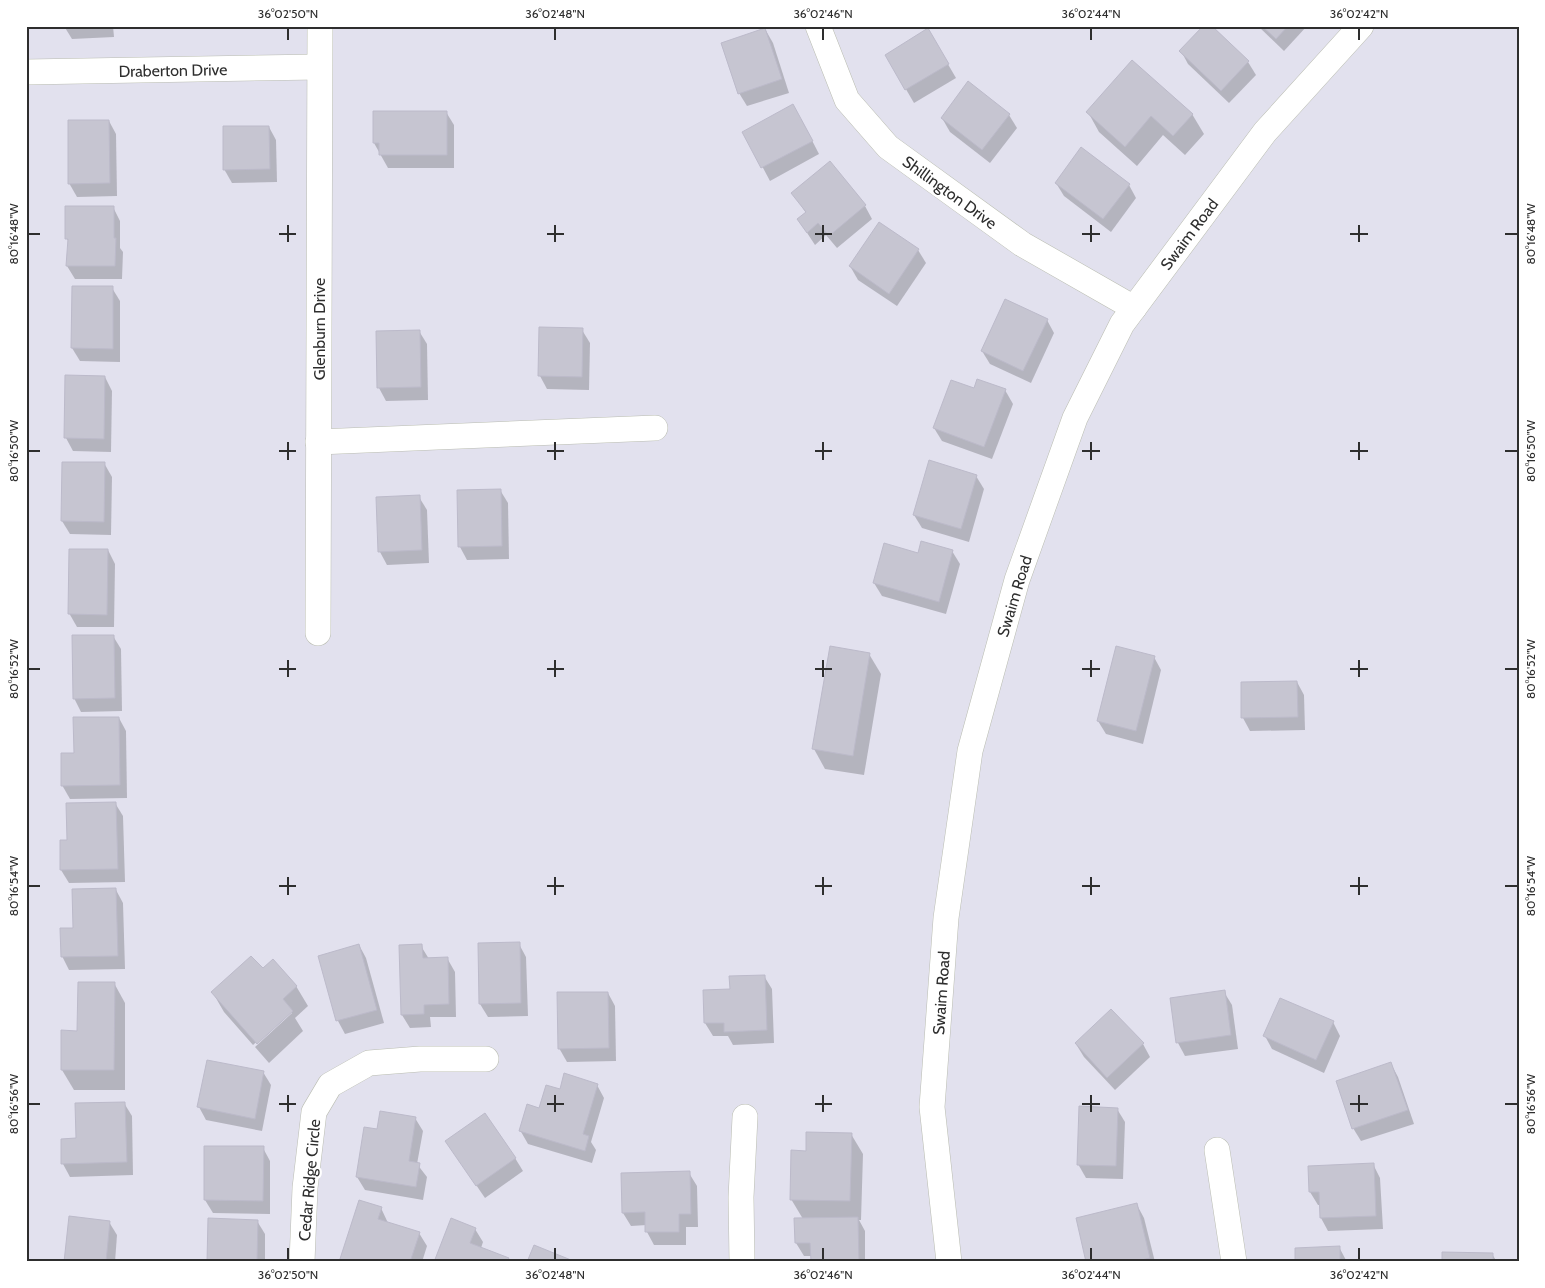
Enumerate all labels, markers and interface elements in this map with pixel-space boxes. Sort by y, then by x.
text: 36°02'50"N [258,6,318,21]
text: 36°02'48"N [525,6,585,21]
text: 36°02'46"N [793,6,853,21]
text: 36°02'44"N [1061,6,1121,21]
text: 36°02'42"N [1330,6,1388,21]
street label: Draberton Drive [118,60,228,81]
street label: Shillington Drive [899,152,1000,233]
street label: Swaim Road [1157,195,1222,274]
text: 80°16'48"W [6,203,21,265]
text: 80°16'48"W [1523,203,1538,265]
street label: Glenburn Drive [310,278,329,380]
text: 80°16'50"W [6,419,21,482]
text: 80°16'50"W [1523,419,1538,482]
street label: Swaim Road [993,553,1036,639]
text: 80°16'52"W [6,638,21,699]
text: 80°16'52"W [1523,638,1538,699]
text: 80°16'54"W [6,855,21,916]
text: 80°16'54"W [1523,855,1538,916]
street label: Swaim Road [929,950,954,1036]
text: 80°16'56"W [6,1073,21,1134]
text: 80°16'56"W [1523,1073,1538,1134]
street label: Cedar Ridge Circle [295,1118,324,1242]
text: 36°02'50"N [258,1267,318,1282]
text: 36°02'48"N [525,1267,585,1282]
text: 36°02'46"N [793,1267,853,1282]
text: 36°02'44"N [1061,1267,1121,1282]
text: 36°02'42"N [1330,1267,1388,1282]

